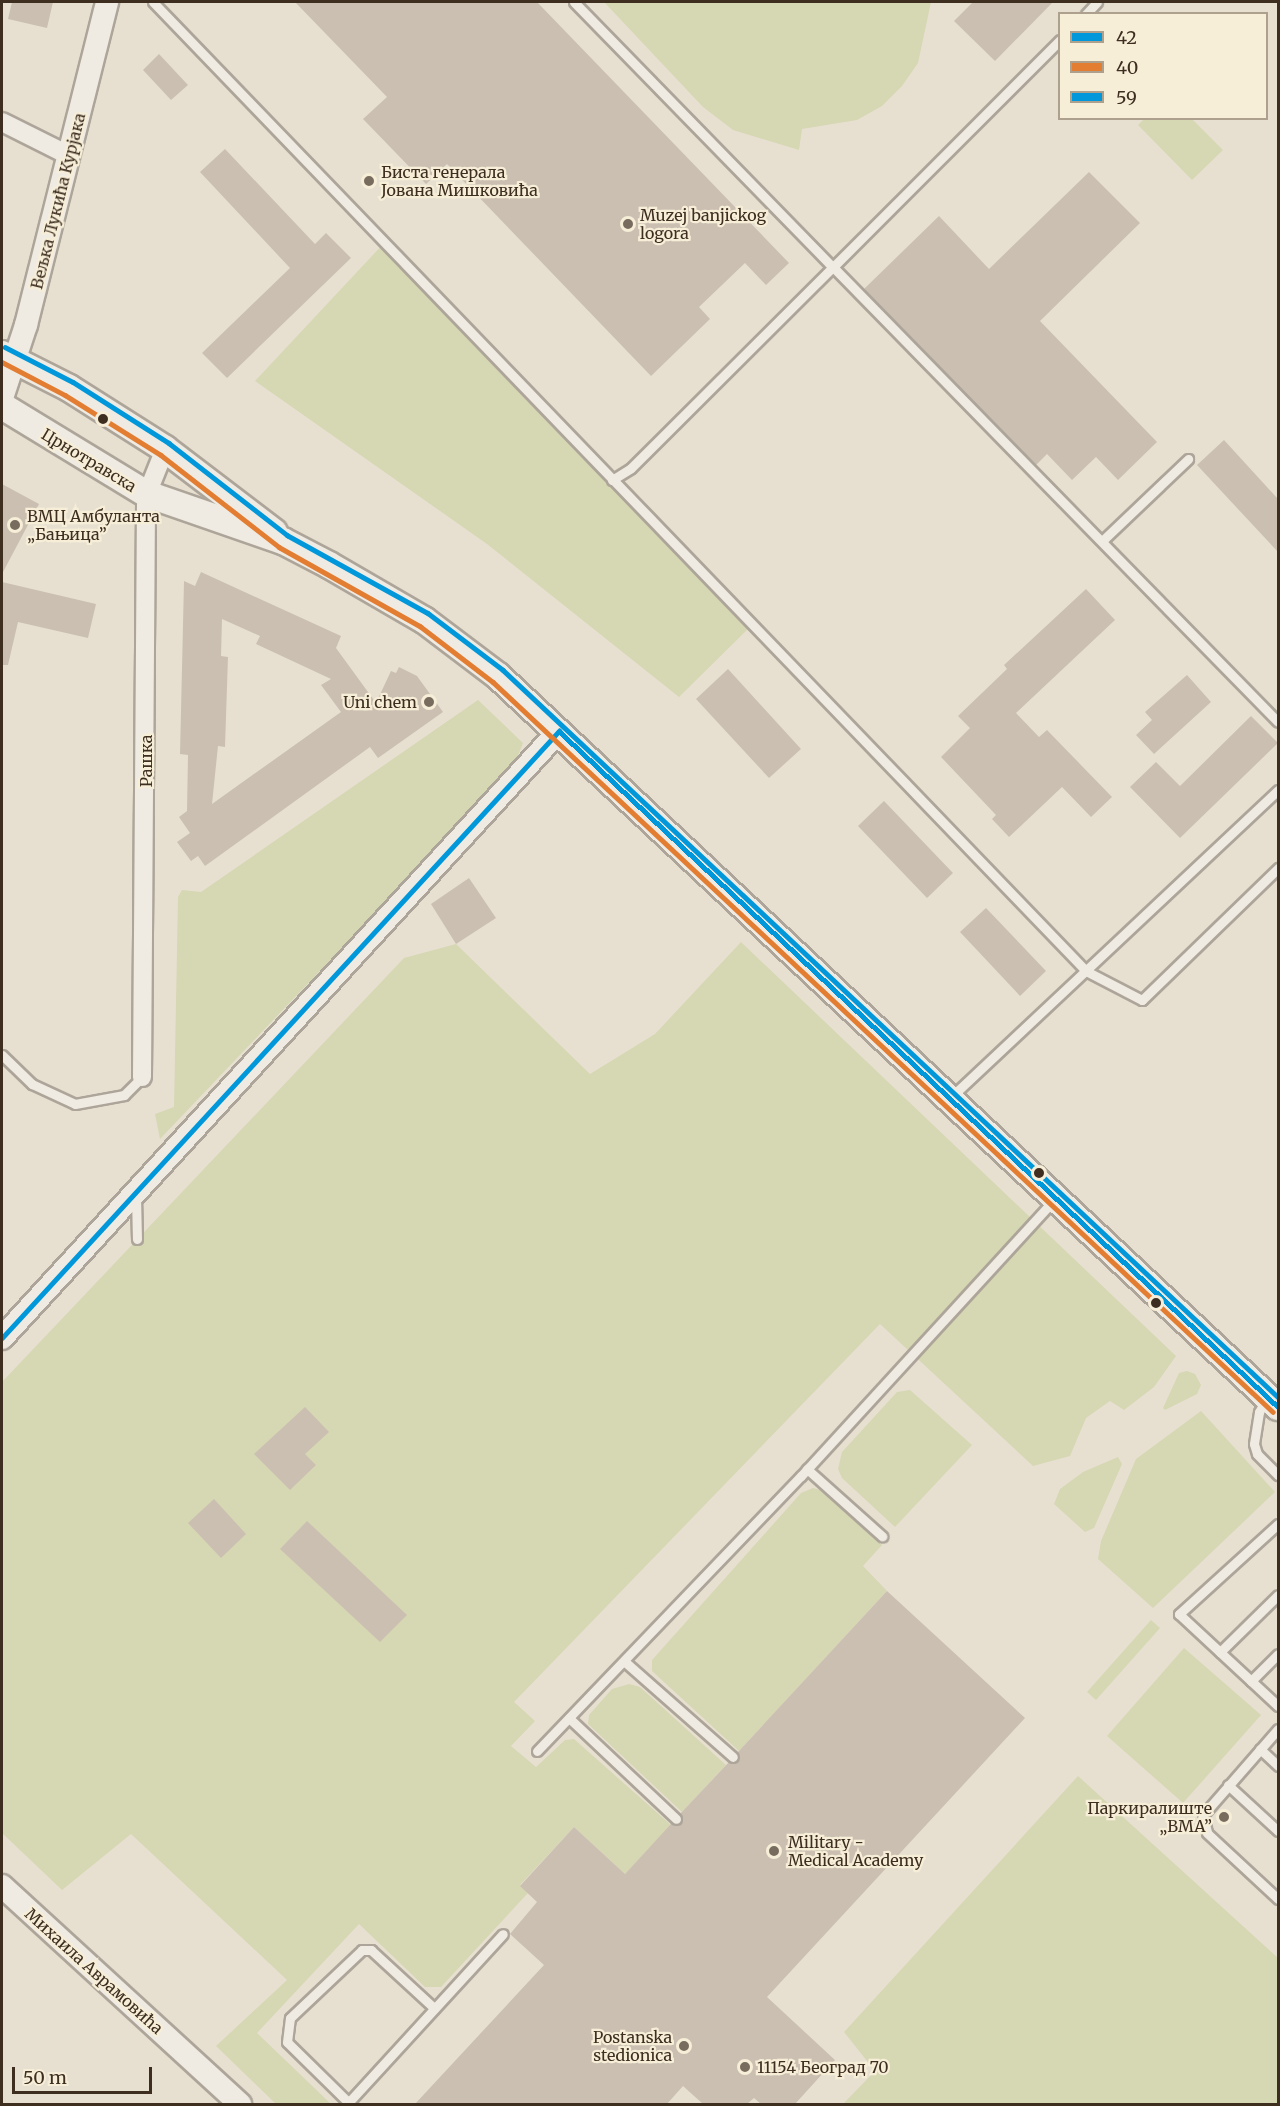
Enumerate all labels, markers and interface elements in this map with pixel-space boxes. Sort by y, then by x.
legend [1058,12,1268,120]
text: 42 [1116,26,1137,49]
text: 40 [1116,56,1138,79]
text: 59 [1116,86,1137,109]
street label: Вељка Лукића Курјака [27,111,89,291]
place label: Биста генерала Јована Мишковића [381,162,538,200]
marker: Биста генерала Јована Мишковића [362,174,376,188]
place label: Muzej banjickog logora [640,205,766,243]
marker: Muzej banjickog logora [621,217,635,231]
unlabelled marker [97,413,109,425]
street label: Црнотравска [38,424,140,496]
place label: ВМЦ Амбуланта „Бањица” [27,506,160,544]
marker: ВМЦ Амбуланта „Бањица” [8,518,22,532]
place label: Uni chem [343,692,417,712]
marker: Uni chem [422,695,436,709]
street label: Рашка [136,735,156,787]
unlabelled marker [1033,1167,1045,1179]
unlabelled marker [1150,1297,1162,1309]
place label: Паркиралиште „ВМА” [1087,1798,1212,1836]
marker: Паркиралиште „ВМА” [1217,1810,1231,1824]
place label: Military - Medical Academy [788,1832,923,1870]
marker: Military - Medical Academy [765,1842,783,1860]
street label: Михаила Аврамовића [21,1904,167,2038]
place label: Postanska stedionica [593,2027,672,2065]
marker: Postanska stedionica [677,2039,691,2053]
scale bar [15,2055,154,2093]
place label: 11154 Београд 70 [757,2057,889,2077]
marker: 11154 Београд 70 [738,2060,752,2074]
text: 50 m [23,2066,67,2089]

